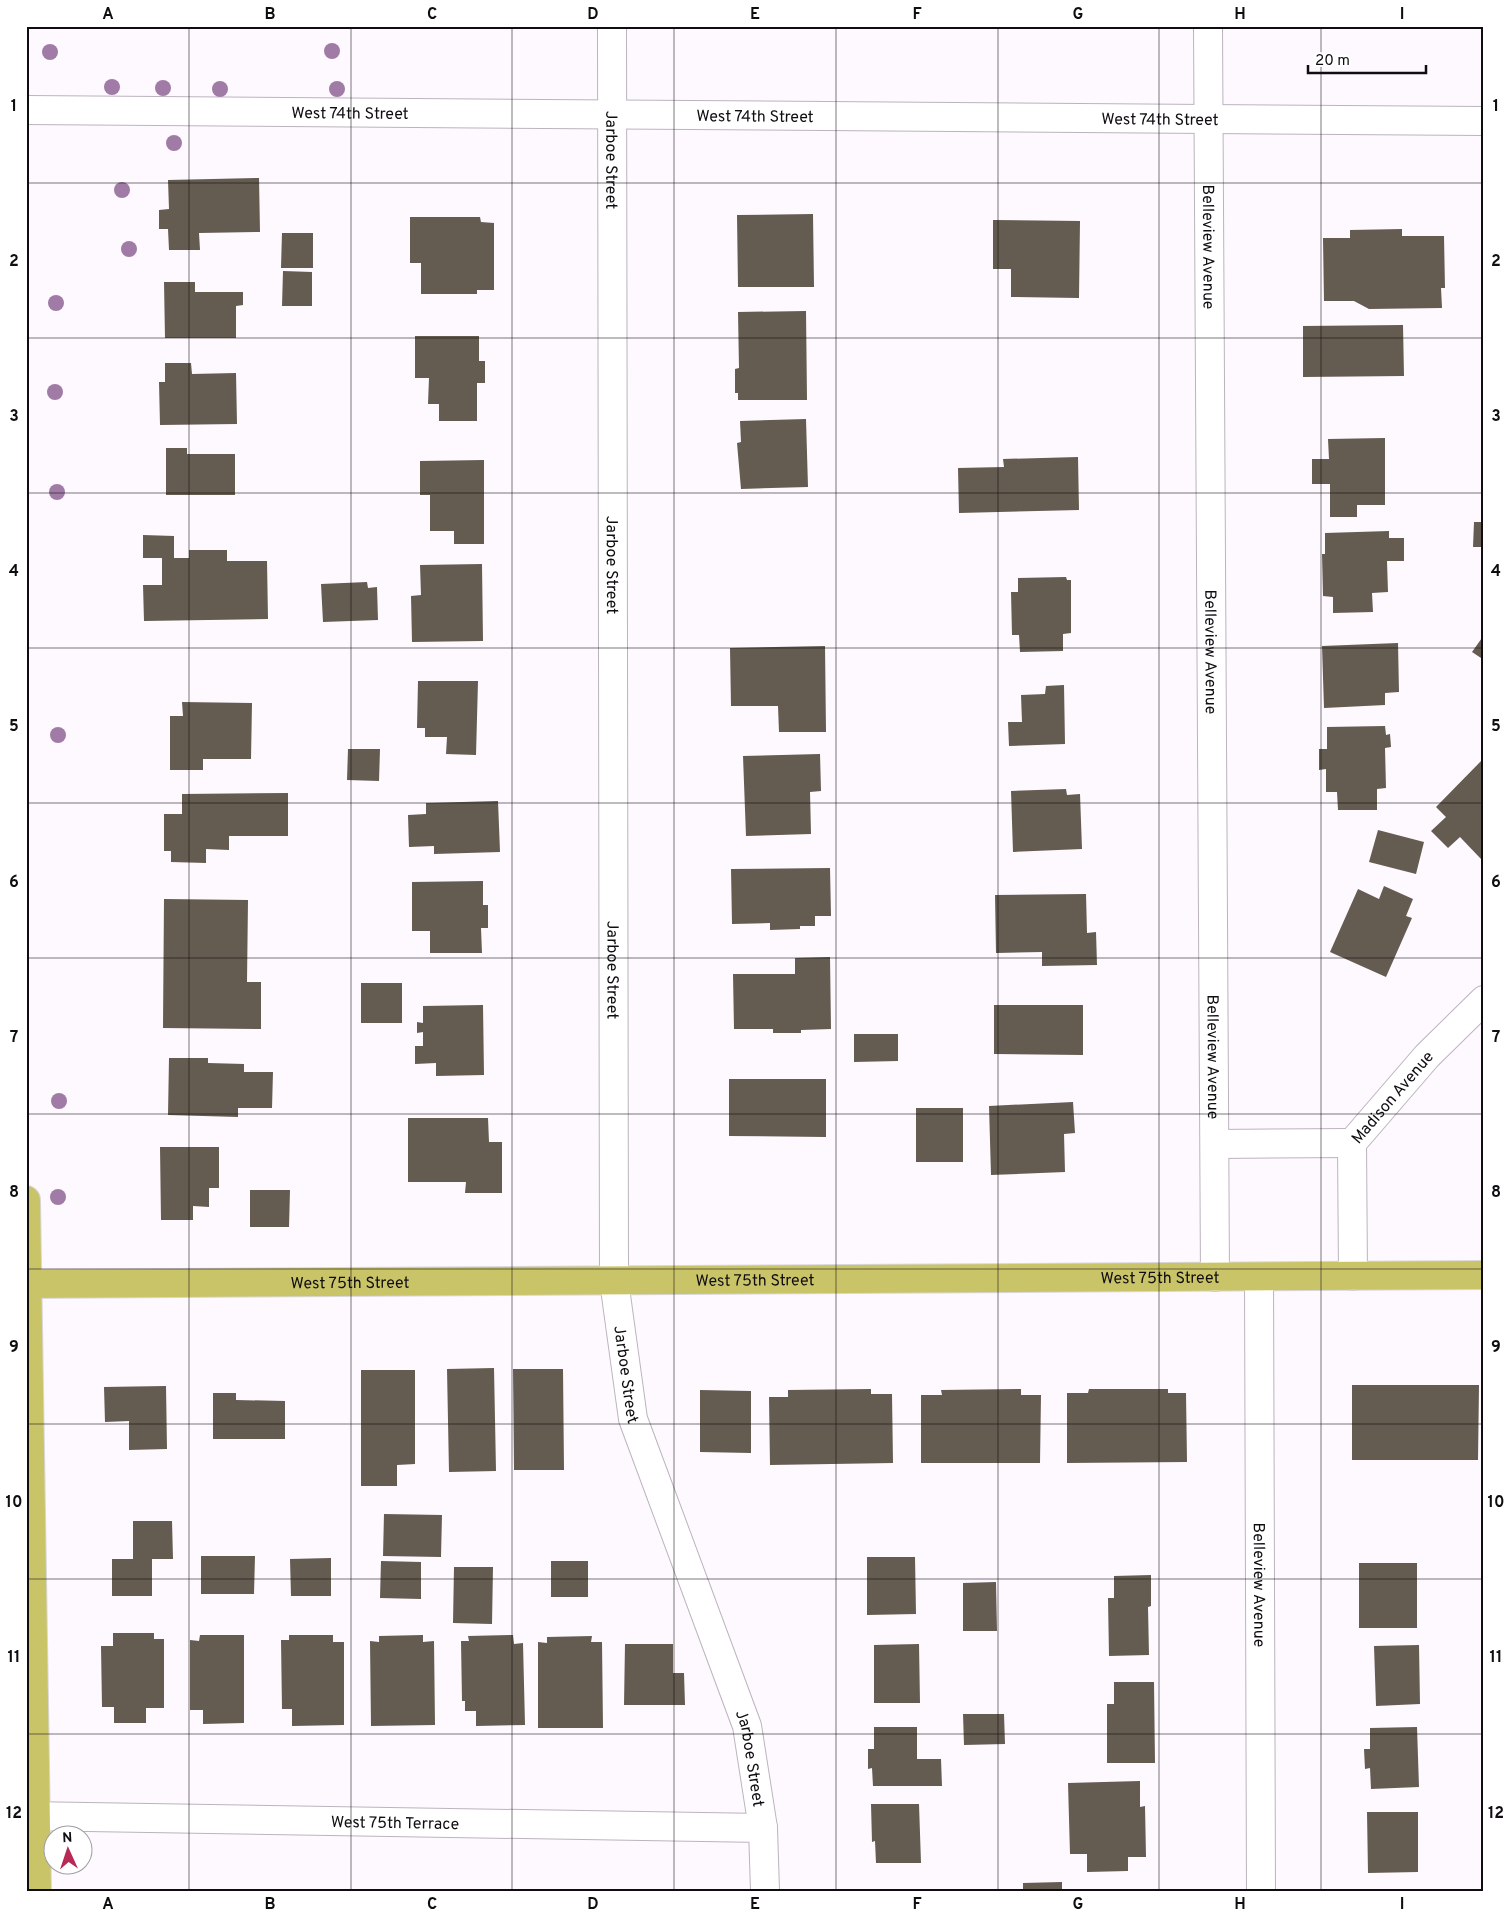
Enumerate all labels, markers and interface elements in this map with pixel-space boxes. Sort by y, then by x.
text: A [102,5,114,25]
text: B [264,5,276,25]
text: C [427,5,437,25]
text: D [587,5,599,25]
text: E [750,5,760,25]
text: F [912,5,922,25]
text: G [1073,5,1083,25]
text: H [1234,5,1246,25]
text: I [1400,5,1404,25]
scale bar [1308,42,1425,74]
text: 20 m [1315,52,1350,71]
text: 1 [11,97,17,117]
text: 1 [1493,97,1499,117]
street label: West 74th Street [291,104,409,125]
street label: West 74th Street [696,107,814,128]
street label: West 74th Street [1101,110,1219,131]
street label: Jarboe Street [600,111,620,209]
street label: Belleview Avenue [1197,185,1218,309]
text: 2 [9,252,19,272]
text: 2 [1491,252,1501,272]
text: 3 [9,407,19,427]
text: 3 [1491,407,1501,427]
street label: Jarboe Street [601,516,621,614]
text: 4 [9,562,19,582]
text: 4 [1491,562,1501,582]
street label: Belleview Avenue [1199,590,1220,714]
text: 5 [9,717,19,737]
text: 5 [1491,717,1501,737]
text: 6 [9,873,19,893]
text: 6 [1491,873,1501,893]
street label: Jarboe Street [601,921,622,1019]
street label: Belleview Avenue [1201,995,1222,1119]
text: 7 [10,1028,18,1048]
text: 7 [1492,1028,1500,1048]
street label: Madison Avenue [1348,1048,1439,1149]
text: 8 [9,1183,19,1203]
text: 8 [1491,1183,1501,1203]
street label: West 75th Street [1100,1269,1220,1289]
street label: West 75th Street [695,1271,815,1292]
street label: West 75th Street [290,1274,410,1294]
street label: Jarboe Street [608,1324,642,1427]
text: 9 [9,1338,19,1358]
text: 9 [1491,1338,1501,1358]
text: 10 [6,1493,22,1513]
text: 10 [1488,1493,1504,1513]
street label: Belleview Avenue [1248,1523,1268,1647]
text: 11 [8,1648,20,1668]
text: 11 [1490,1648,1502,1668]
street label: Jarboe Street [730,1707,768,1808]
text: 12 [6,1804,22,1824]
text: 12 [1488,1804,1504,1824]
street label: West 75th Terrace [331,1813,459,1835]
north arrow [42,1824,92,1874]
text: N [62,1830,73,1847]
text: A [102,1895,114,1915]
text: B [264,1895,276,1915]
text: C [427,1895,437,1915]
text: D [587,1895,599,1915]
text: E [750,1895,760,1915]
text: F [912,1895,922,1915]
text: G [1073,1895,1083,1915]
text: H [1234,1895,1246,1915]
text: I [1400,1895,1404,1915]

